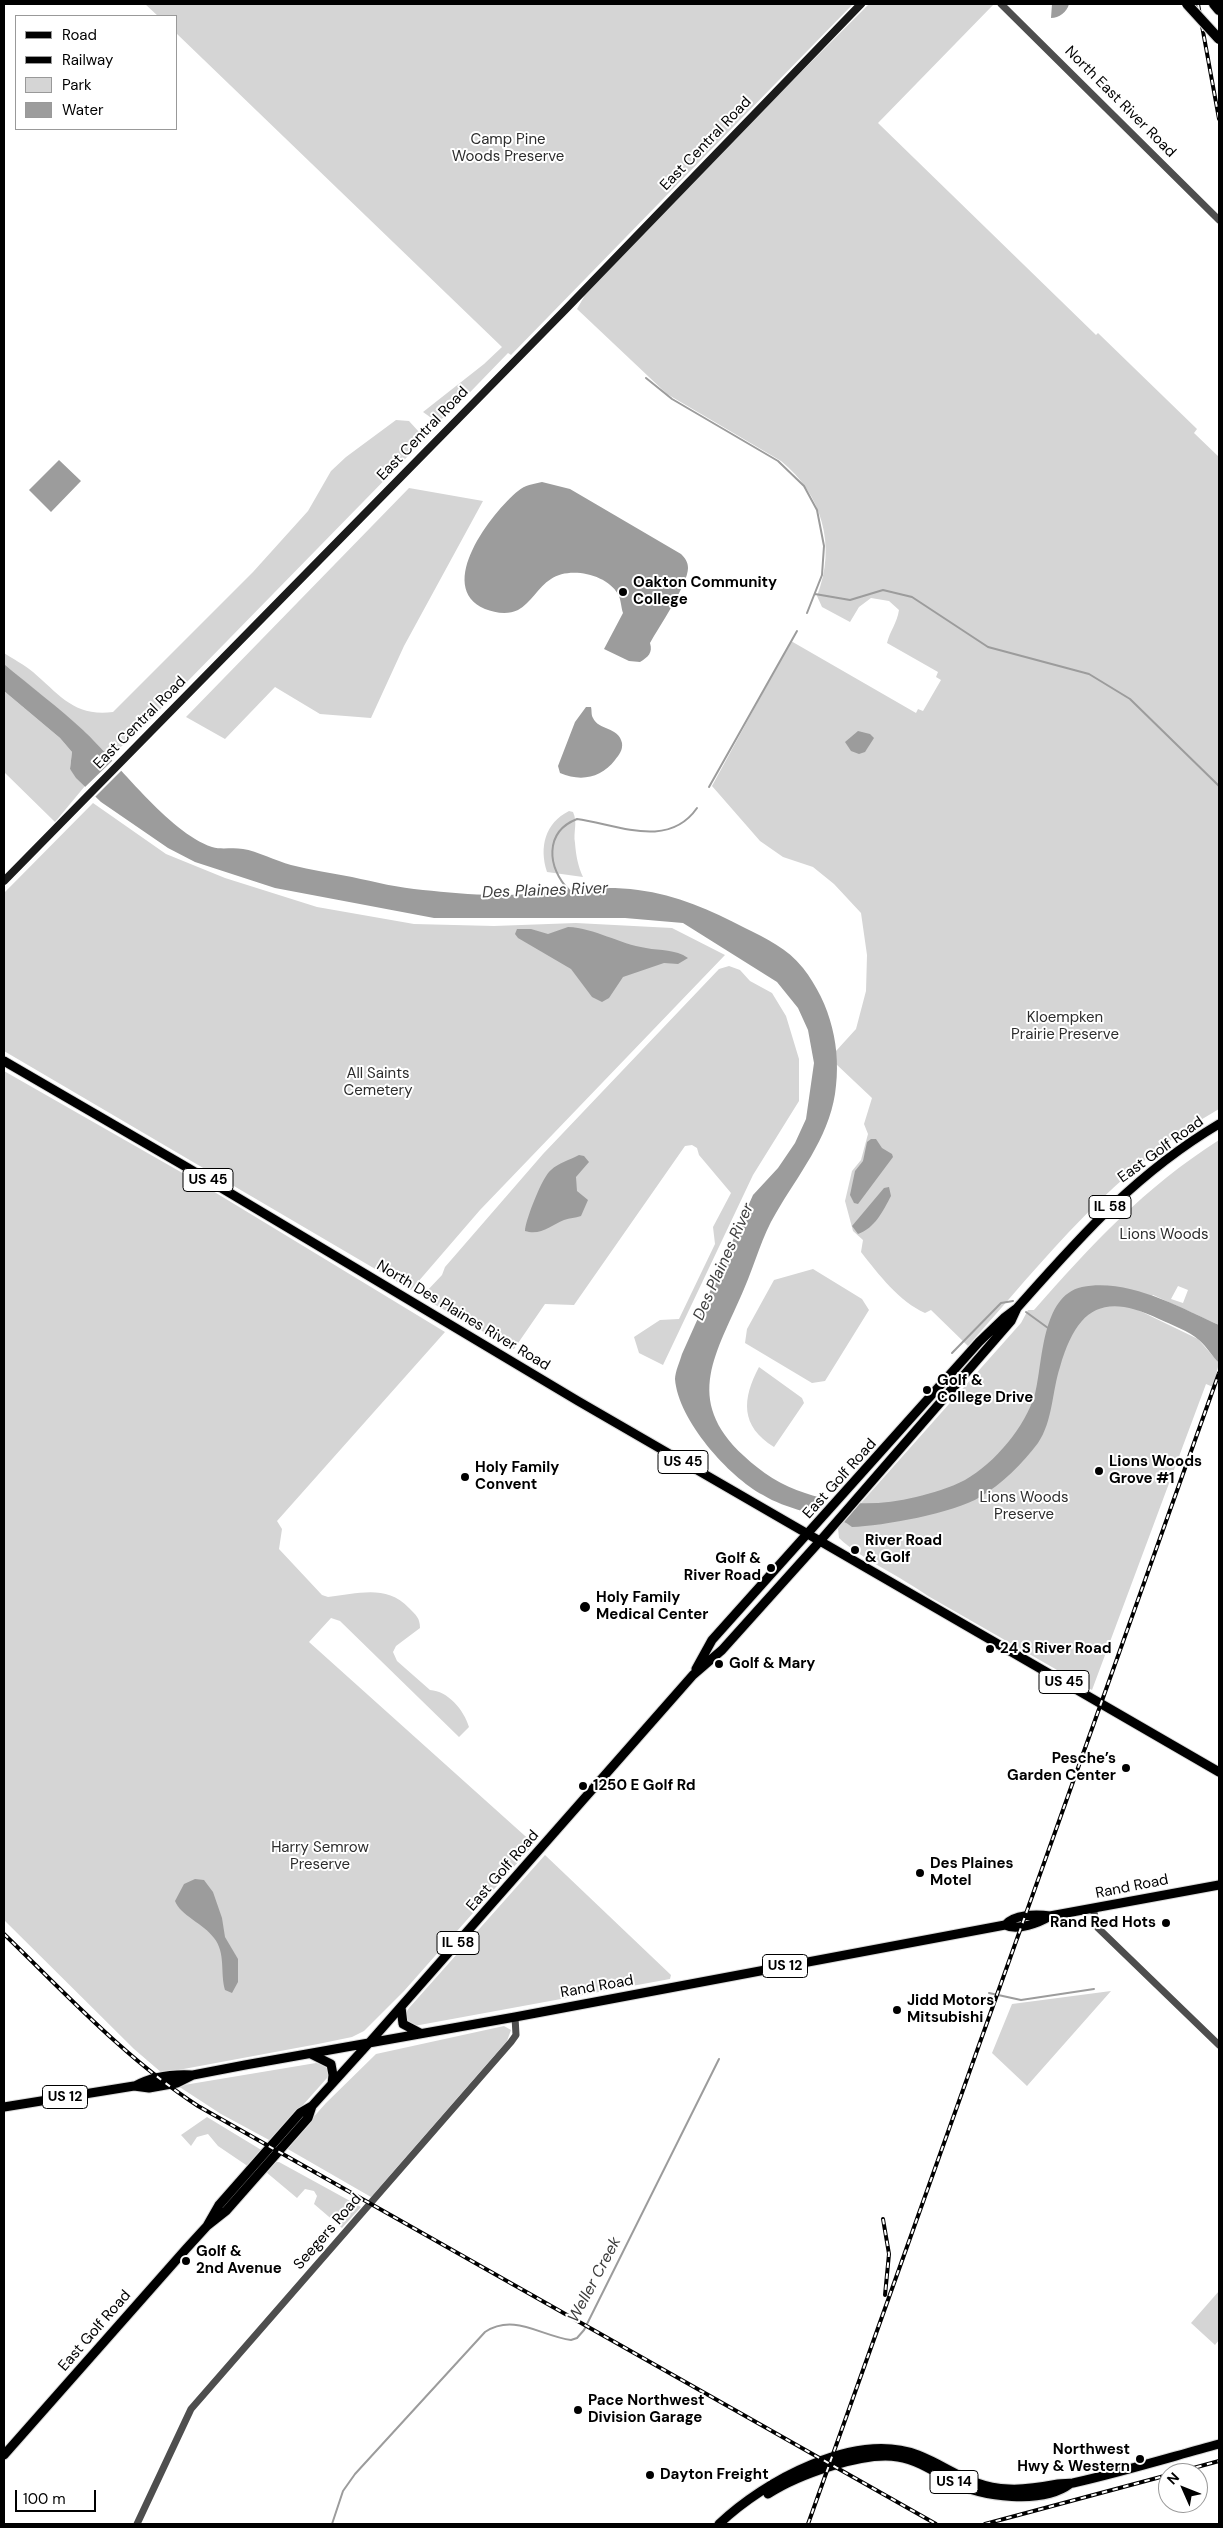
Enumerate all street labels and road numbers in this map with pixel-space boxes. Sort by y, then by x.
street label: North East River Road [1061,43,1179,161]
street label: East Central Road [657,93,755,195]
street label: East Central Road [374,383,472,485]
street label: East Central Road [90,673,190,773]
street label: East Golf Road [1115,1113,1207,1187]
road number: US 45 [183,1168,233,1192]
road number: IL 58 [1089,1196,1131,1218]
street label: North Des Plaines River Road [373,1257,553,1375]
street label: East Golf Road [799,1435,881,1523]
road number: US 45 [658,1450,708,1474]
road number: US 45 [1039,1670,1089,1694]
street label: East Golf Road [463,1827,543,1915]
street label: Rand Road [1094,1871,1170,1903]
road number: IL 58 [437,1932,479,1955]
road number: US 12 [762,1954,808,1978]
street label: Rand Road [559,1972,635,2002]
road number: US 12 [42,2086,88,2108]
street label: Seegers Road [290,2191,366,2273]
street label: East Golf Road [55,2287,135,2375]
road number: US 14 [930,2470,978,2494]

